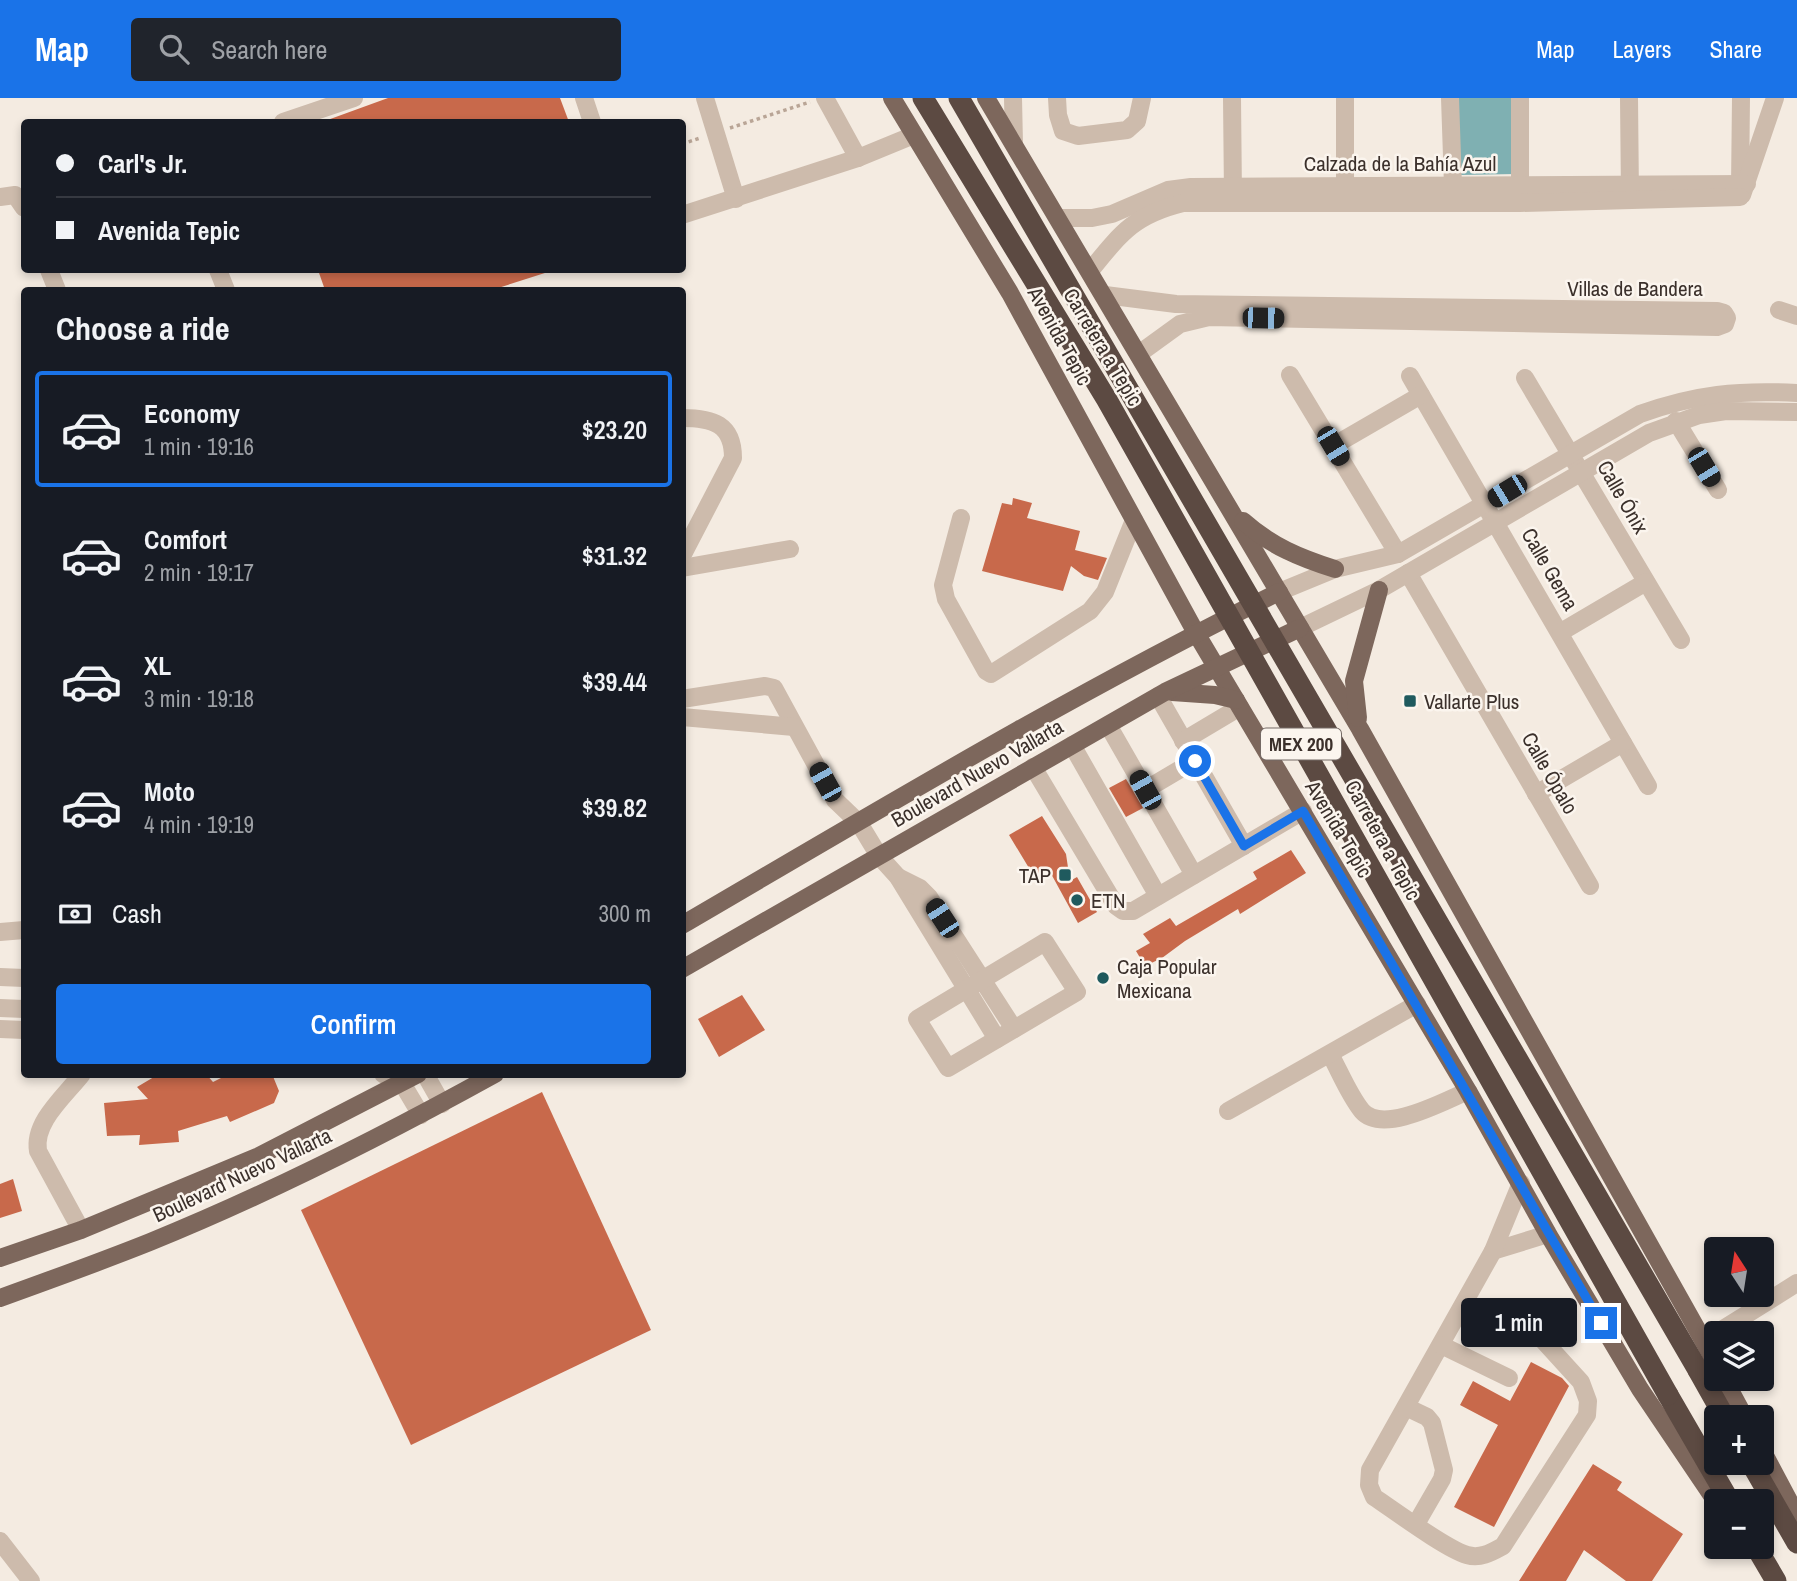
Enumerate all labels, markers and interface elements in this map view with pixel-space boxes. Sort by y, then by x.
search box [131,18,621,81]
text: Map [35,27,89,71]
icon: search [155,30,193,68]
text: Search here [211,32,327,67]
text: Map [1536,33,1574,65]
text: Layers [1612,33,1671,65]
text: Share [1709,33,1762,65]
text: Carl's Jr. [98,146,187,181]
street label: Calzada de la Bahía Azul [1304,149,1496,178]
text: Avenida Tepic [98,213,240,248]
street label: Villas de Bandera [1567,274,1703,303]
street label: Avenida Tepic [1021,281,1099,391]
street label: Carretera a Tepic [1056,283,1150,411]
text: Choose a ride [56,307,230,350]
car [1242,307,1285,329]
text: Economy [144,396,240,431]
icon: car [60,398,123,461]
text: $23.20 [582,412,647,447]
car [1314,423,1353,469]
text: 1 min · 19:16 [144,431,254,462]
car [1685,444,1724,490]
street label: Calle Ónix [1590,455,1656,539]
car [1484,471,1531,511]
text: Comfort [144,522,227,557]
street label: Calle Gema [1515,522,1585,616]
icon: car [60,524,123,587]
text: $31.32 [582,538,647,573]
text: 2 min · 19:17 [144,557,254,588]
text: XL [144,648,171,683]
icon: car [60,650,123,713]
text: $39.44 [582,664,647,699]
text: 3 min · 19:18 [144,683,254,714]
place label: Vallarte Plus [1424,687,1519,716]
marker: Vallarte Plus [1402,693,1418,709]
street label: Boulevard Nuevo Vallarta [886,712,1069,834]
street label: Calle Ópalo [1515,727,1585,819]
road number: MEX 200 [1261,729,1341,760]
route start [1179,745,1211,777]
car [806,759,845,805]
car [1126,767,1165,813]
text: Moto [144,774,195,809]
street label: Avenida Tepic [1298,774,1379,883]
street label: Carretera a Tepic [1338,775,1428,905]
icon: car [60,776,123,839]
text: $39.82 [582,790,647,825]
text: 4 min · 19:19 [144,809,254,840]
place label: TAP [1019,861,1051,890]
marker: TAP [1057,867,1073,883]
place label: ETN [1091,886,1125,915]
marker: ETN [1069,892,1085,908]
icon: cash [56,895,94,933]
car [922,895,963,941]
text: Cash [112,896,162,931]
text: 300 m [599,898,651,929]
place label: Caja Popular Mexicana [1117,952,1217,1005]
marker: Caja Popular Mexicana [1095,970,1111,986]
button: Confirm [56,984,651,1064]
street label: Boulevard Nuevo Vallarta [148,1121,336,1229]
north arrow [1704,1237,1774,1307]
map controls [1704,1237,1774,1559]
callout: 1 min [1461,1298,1576,1348]
text: 1 min [1495,1307,1543,1338]
route end [1585,1307,1617,1339]
button: layers [1704,1321,1774,1391]
button: + [1704,1405,1774,1475]
button: − [1704,1489,1774,1559]

